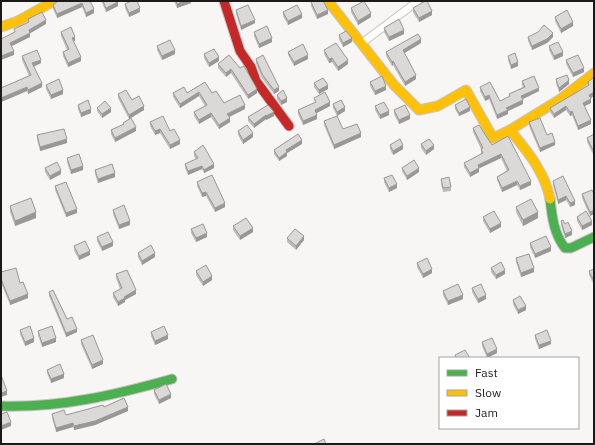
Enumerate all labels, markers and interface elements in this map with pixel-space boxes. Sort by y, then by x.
legend [439,357,579,429]
text: Fast [475,365,498,380]
text: Slow [475,385,501,400]
text: Jam [475,405,498,420]

